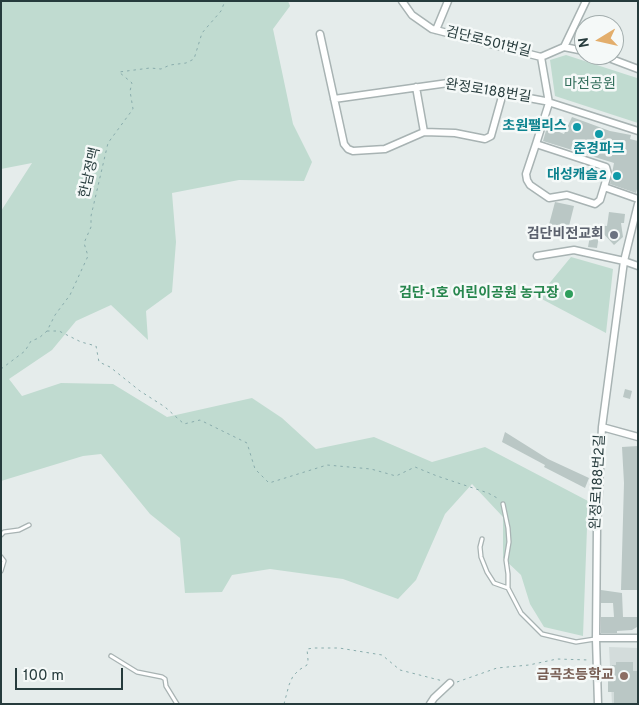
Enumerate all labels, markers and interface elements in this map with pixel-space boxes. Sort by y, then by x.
north arrow [574,15,624,65]
street label: 검단로501번길 [444,24,532,62]
text: N [575,36,594,49]
street label: 완정로188번길 [444,77,532,107]
park label: 마전공원 [564,77,616,93]
place label: 초원팰리스 [503,119,567,135]
marker: 초원팰리스 [571,121,583,133]
marker: 준경파크 [593,128,605,140]
place label: 준경파크 [573,142,625,158]
street label: 한남정맥 [77,146,105,200]
place label: 대성캐슬2 [547,168,607,184]
marker: 대성캐슬2 [611,170,623,182]
place label: 검단비전교회 [527,227,604,243]
marker: 검단비전교회 [608,229,620,241]
place label: 검단-1호 어린이공원 농구장 [399,286,559,302]
marker: 검단-1호 어린이공원 농구장 [563,288,575,300]
street label: 완정로188번2길 [588,434,610,530]
scale bar [18,658,125,690]
text: 100 m [23,667,64,686]
place label: 금곡초등학교 [537,668,614,684]
marker: 금곡초등학교 [618,670,630,682]

